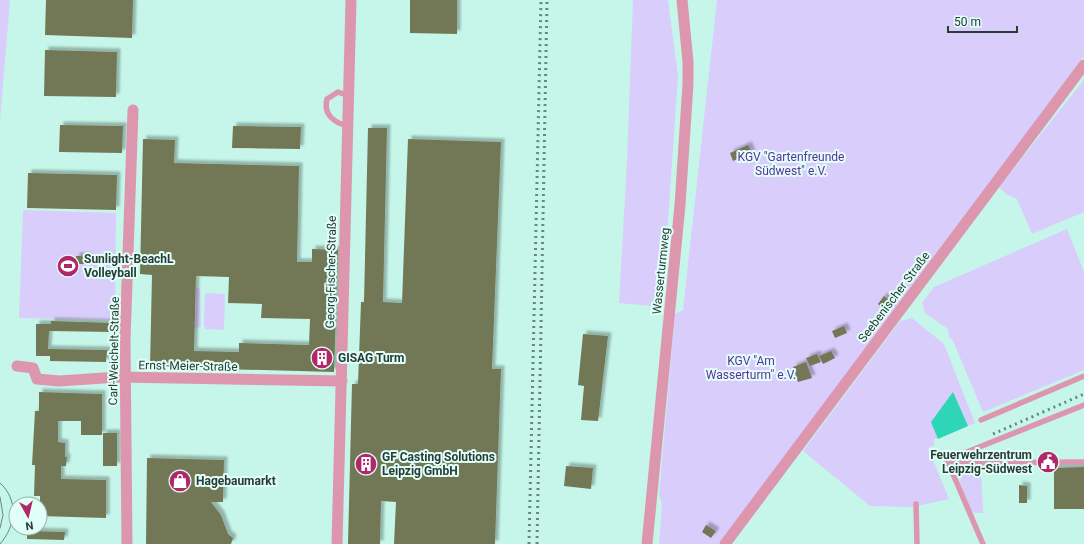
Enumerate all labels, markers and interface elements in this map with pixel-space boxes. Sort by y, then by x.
scale bar [948,8,1017,34]
text: 50 m [954,15,981,29]
park label: KGV "Gartenfreunde Südwest" e.V. [738,150,844,178]
street label: Georg-Fischer-Straße [323,216,339,328]
street label: Wasserturmweg [649,227,673,315]
street label: Seebenischer Straße [855,249,933,345]
place label: Sunlight-BeachL Volleyball [84,252,174,280]
sports icon: Sunlight-BeachL Volleyball [55,253,81,279]
street label: Carl-Weichelt-Straße [106,297,122,405]
building icon: GISAG Turm [309,345,335,371]
place label: GISAG Turm [338,351,404,365]
park label: KGV "Am Wasserturm" e.V. [706,354,796,382]
street label: Ernst-Meier-Straße [138,358,238,374]
place label: Feuerwehrzentrum Leipzig-Südwest [930,448,1032,476]
public building icon: Feuerwehrzentrum Leipzig-Südwest [1035,449,1061,475]
place label: GF Casting Solutions Leipzig GmbH [382,450,495,478]
building icon: GF Casting Solutions Leipzig GmbH [353,451,379,477]
shop icon: Hagebaumarkt [167,468,193,494]
place label: Hagebaumarkt [196,474,276,488]
north arrow [8,496,48,536]
text: N [24,518,34,532]

